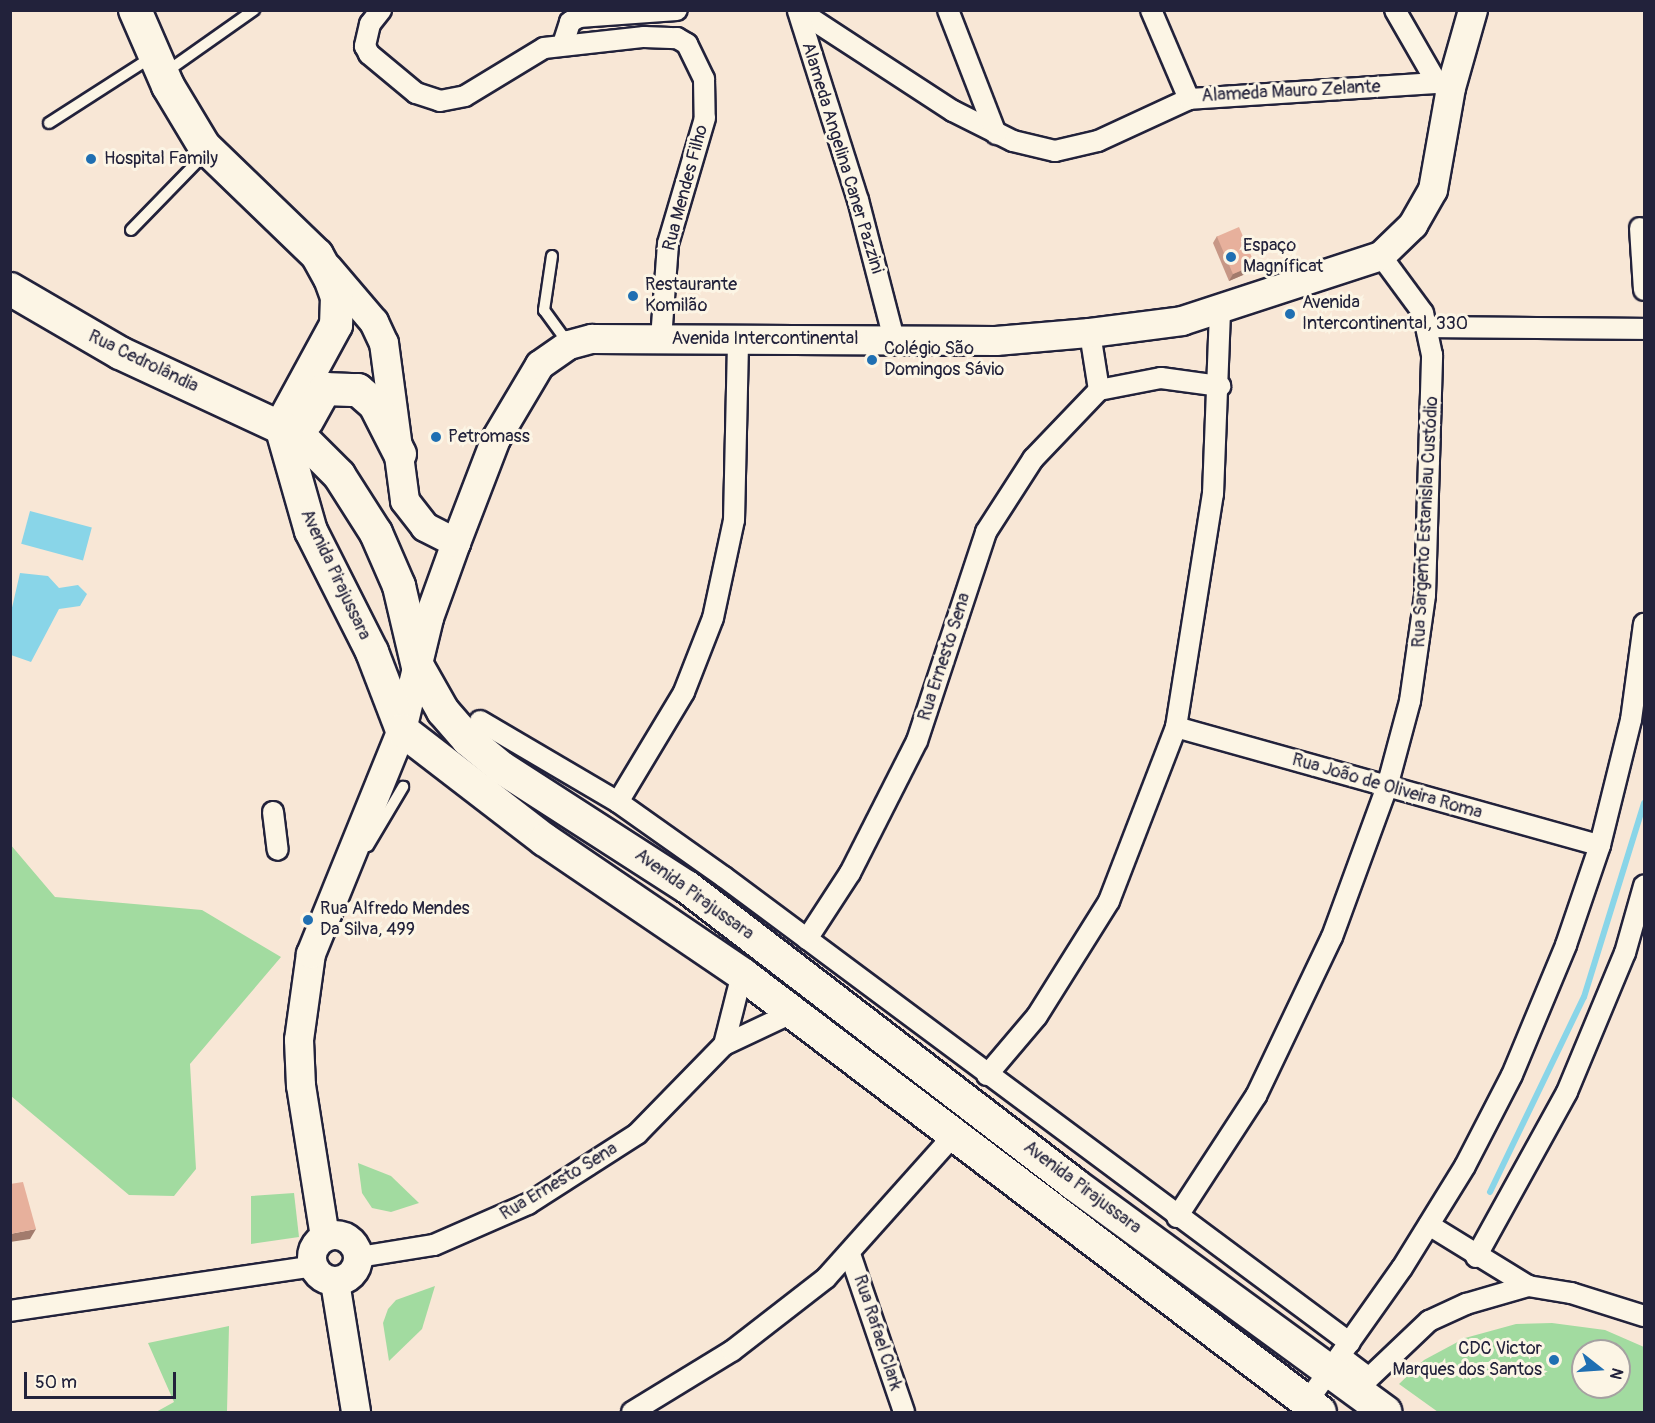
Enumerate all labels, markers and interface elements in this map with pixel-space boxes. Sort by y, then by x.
street label: Alameda Angelina Caner Pazzini [796,40,888,276]
street label: Alameda Mauro Zelante [1201,77,1381,107]
street label: Rua Mendes Filho [659,123,713,253]
place label: Hospital Family [104,148,218,170]
marker: Hospital Family [82,150,100,168]
place label: Espaço Magníficat [1243,236,1323,278]
marker: Espaço Magníficat [1224,250,1238,264]
place label: Restaurante Komilão [645,275,737,318]
marker: Restaurante Komilão [626,289,640,303]
place label: Avenida Intercontinental, 330 [1302,293,1468,336]
marker: Avenida Intercontinental, 330 [1283,307,1297,321]
street label: Rua Cedrolândia [85,326,201,398]
street label: Avenida Intercontinental [672,328,858,350]
place label: Colégio São Domingos Sávio [884,339,1004,382]
marker: Colégio São Domingos Sávio [865,353,879,367]
street label: Rua Sargento Estanislau Custódio [1409,396,1443,648]
place label: Petromass [448,426,530,448]
marker: Petromass [429,430,443,444]
street label: Avenida Pirajussara [295,506,375,644]
street label: Rua Ernesto Sena [914,590,976,724]
street label: Rua João de Oliveira Roma [1289,749,1485,825]
street label: Avenida Pirajussara [630,845,758,945]
place label: Rua Alfredo Mendes Da Silva, 499 [320,899,470,942]
marker: Rua Alfredo Mendes Da Silva, 499 [301,913,315,927]
street label: Avenida Pirajussara [1019,1137,1145,1239]
street label: Rua Ernesto Sena [496,1138,622,1226]
street label: Rua Rafael Clark [848,1272,906,1394]
place label: CDC Victor Marques dos Santos [1393,1339,1542,1382]
north arrow [1571,1339,1631,1399]
marker: CDC Victor Marques dos Santos [1547,1353,1561,1367]
scale bar [27,1360,178,1398]
text: N [1605,1366,1627,1382]
text: 50 m [35,1371,77,1394]

